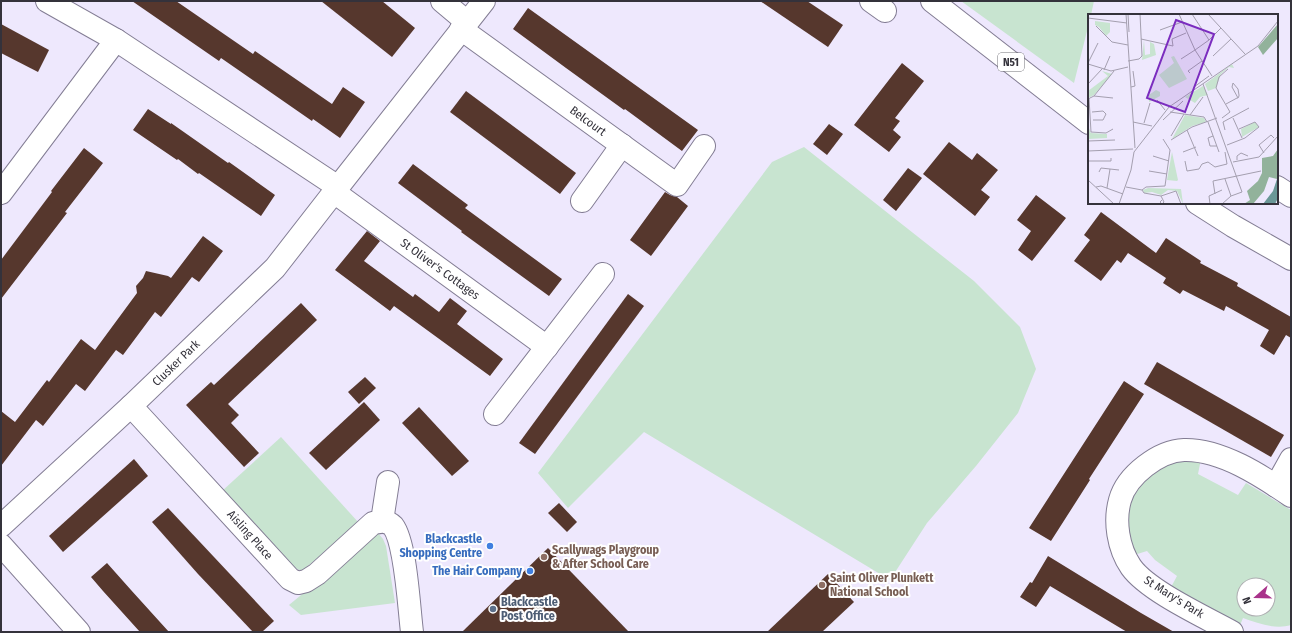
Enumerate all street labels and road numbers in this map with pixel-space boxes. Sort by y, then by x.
road number: N51 [998,53,1024,71]
street label: Belcourt [567,103,609,139]
street label: St Oliver's Cottages [398,236,482,302]
street label: Clusker Park [149,337,203,389]
street label: Aisling Place [224,507,276,563]
street label: St Mary's Park [1141,573,1207,621]

